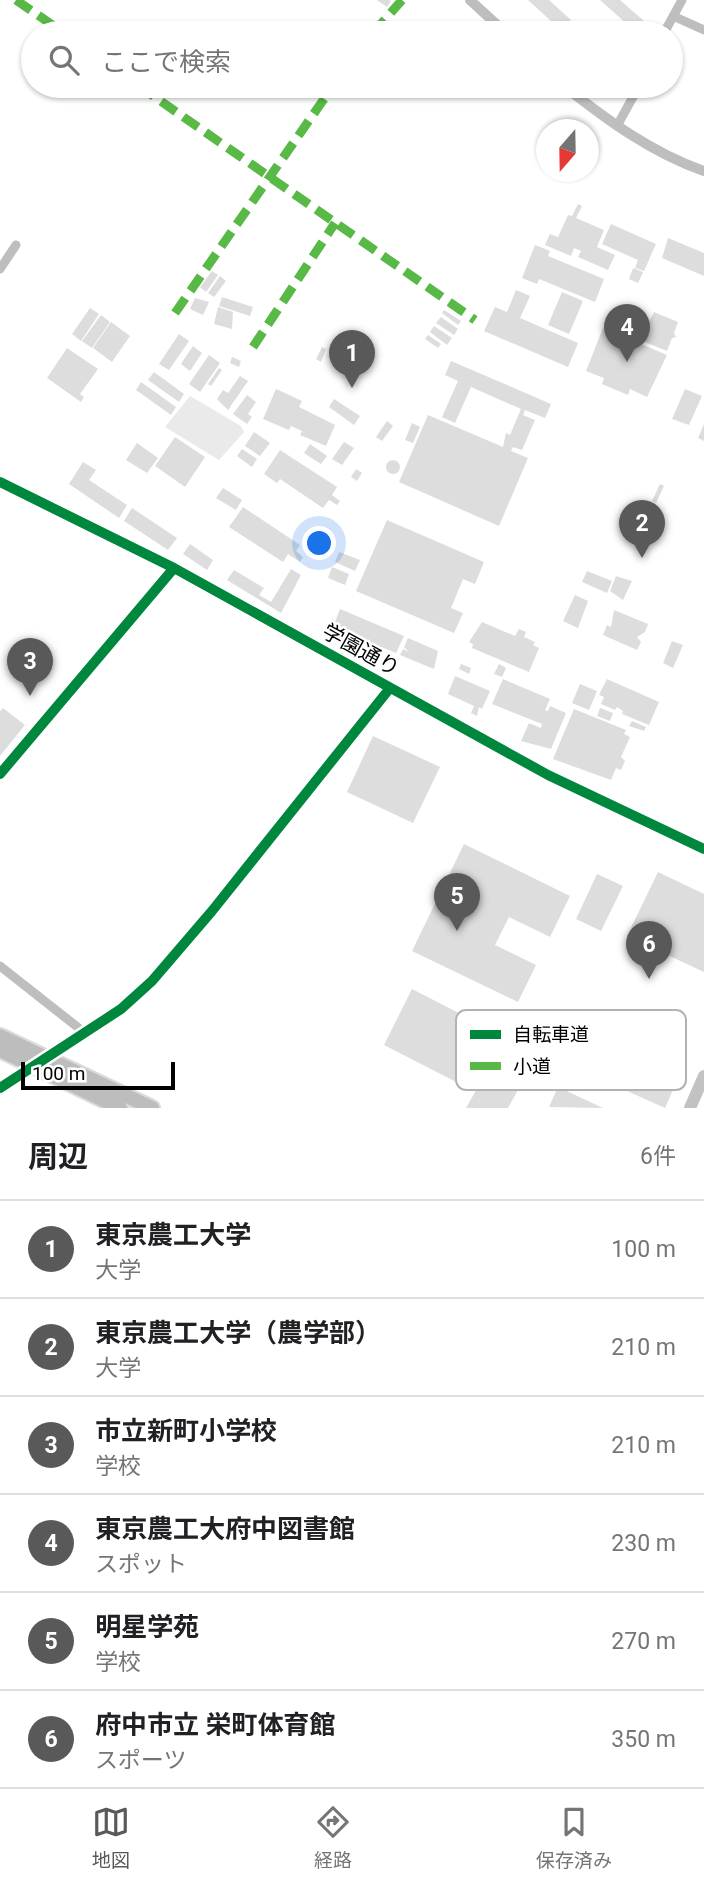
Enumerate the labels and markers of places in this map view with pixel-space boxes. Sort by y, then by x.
pin: 4 [604,304,650,362]
pin: 1 [329,330,375,388]
pin: 2 [619,500,665,558]
pin: 3 [7,638,53,696]
pin: 5 [434,873,480,931]
pin: 6 [626,921,672,979]

